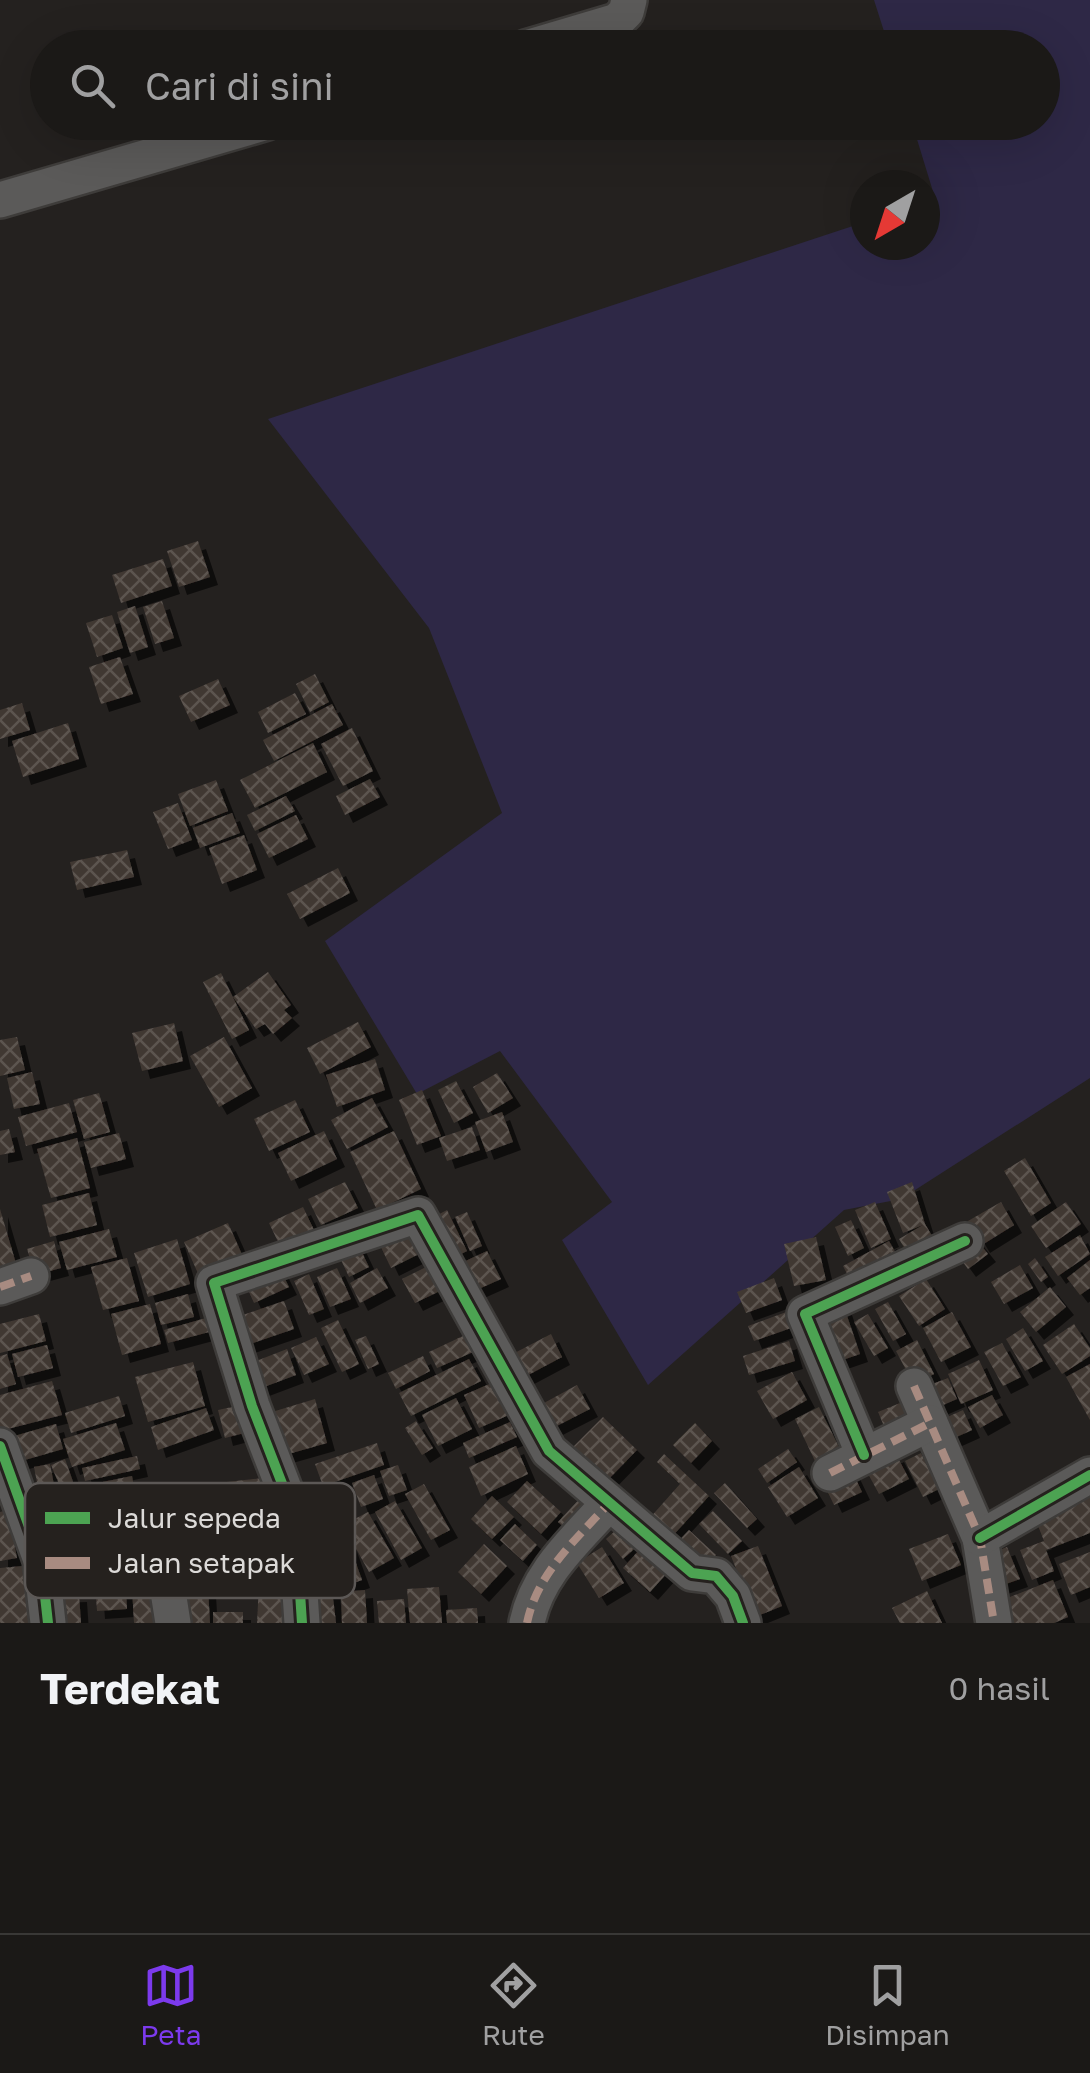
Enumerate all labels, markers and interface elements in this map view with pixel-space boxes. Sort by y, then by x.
search box [30,30,1060,140]
icon: search [65,58,120,113]
text: Cari di sini [145,63,334,108]
north arrow [850,170,940,260]
legend [25,1483,355,1598]
text: Jalur sepeda [108,1501,281,1534]
text: Jalan setapak [108,1546,296,1579]
text: Terdekat [40,1663,220,1713]
text: 0 hasil [949,1669,1050,1707]
tab: Peta [140,1958,202,2051]
tab: Rute [482,1958,545,2051]
tab: Disimpan [825,1958,950,2051]

